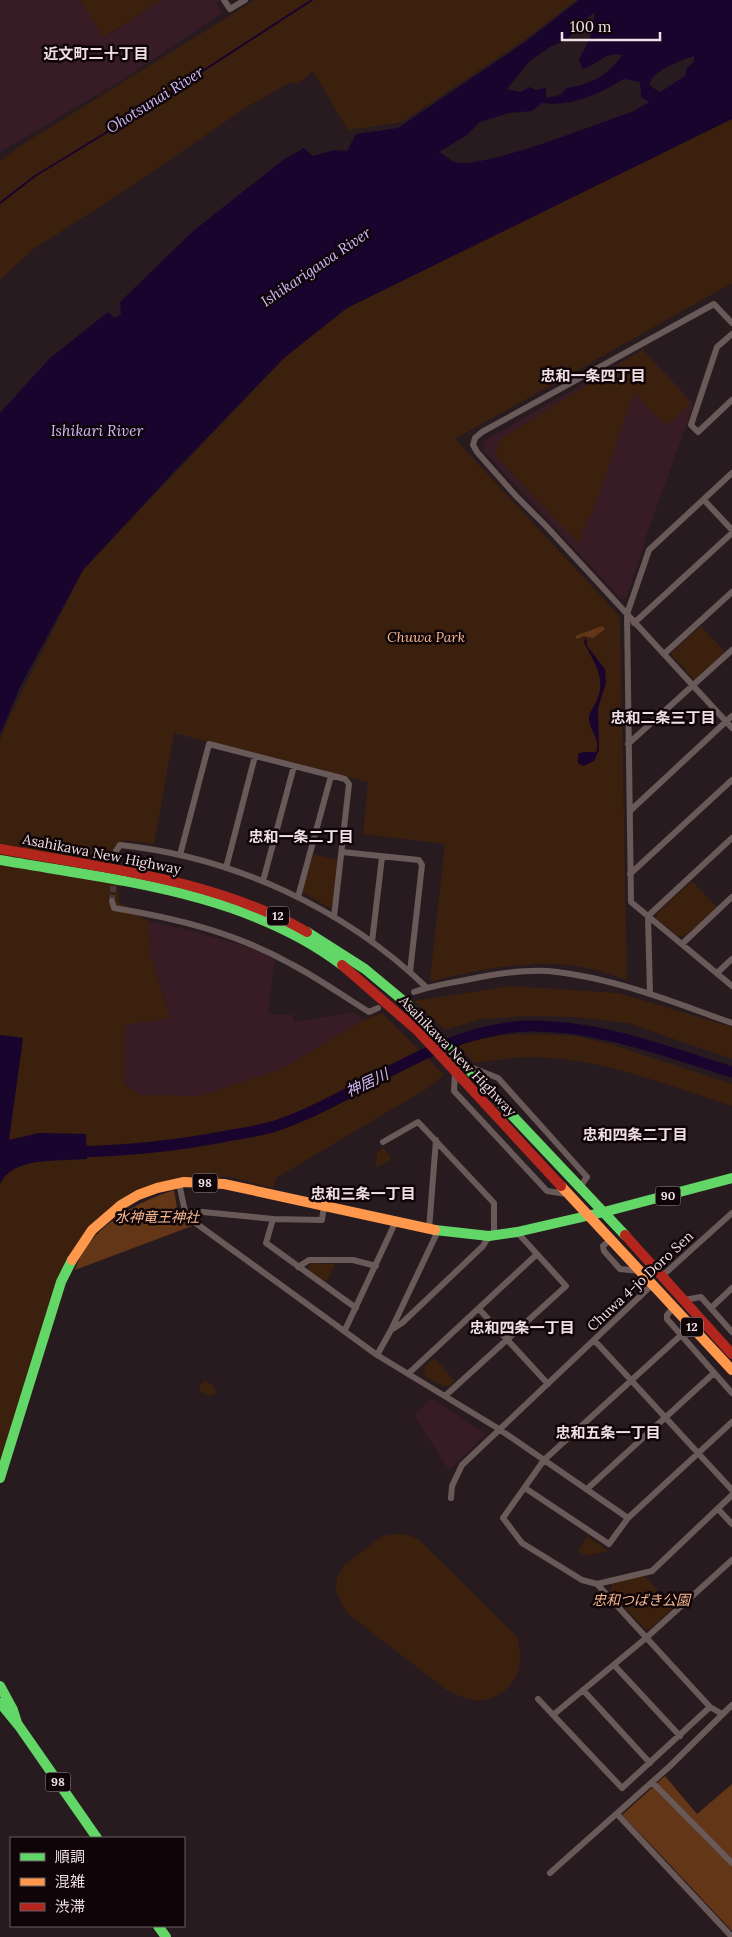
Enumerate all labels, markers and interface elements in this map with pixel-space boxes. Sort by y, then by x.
scale bar [562,10,660,42]
text: 100 m [570,17,611,36]
district label: 近文町二十丁目 [43,44,149,63]
water label: Ohotsunai River [103,62,207,137]
water label: Ishikarigawa River [257,223,375,310]
district label: 忠和一条四丁目 [540,366,646,385]
water label: Ishikari River [51,421,143,440]
park label: Chuwa Park [387,628,465,646]
district label: 忠和二条三丁目 [610,708,716,727]
district label: 忠和一条二丁目 [248,827,354,846]
street label: Asahikawa New Highway [20,830,183,878]
road number: 12 [267,906,289,926]
street label: Asahikawa New Highway [395,991,521,1121]
water label: 神居川 [342,1064,393,1101]
district label: 忠和四条二丁目 [582,1125,688,1144]
road number: 98 [192,1174,218,1192]
district label: 忠和三条一丁目 [310,1184,416,1203]
road number: 90 [656,1186,680,1206]
park label: 水神竜王神社 [115,1208,201,1226]
street label: Chuwa 4-jo Doro Sen [583,1227,697,1335]
district label: 忠和四条一丁目 [469,1318,575,1337]
road number: 12 [681,1318,703,1336]
district label: 忠和五条一丁目 [555,1423,661,1442]
park label: 忠和つばき公園 [592,1591,692,1609]
road number: 98 [46,1772,70,1791]
legend [10,1837,185,1927]
text: 順調 [55,1847,85,1866]
text: 混雑 [55,1872,85,1891]
text: 渋滞 [55,1897,85,1916]

